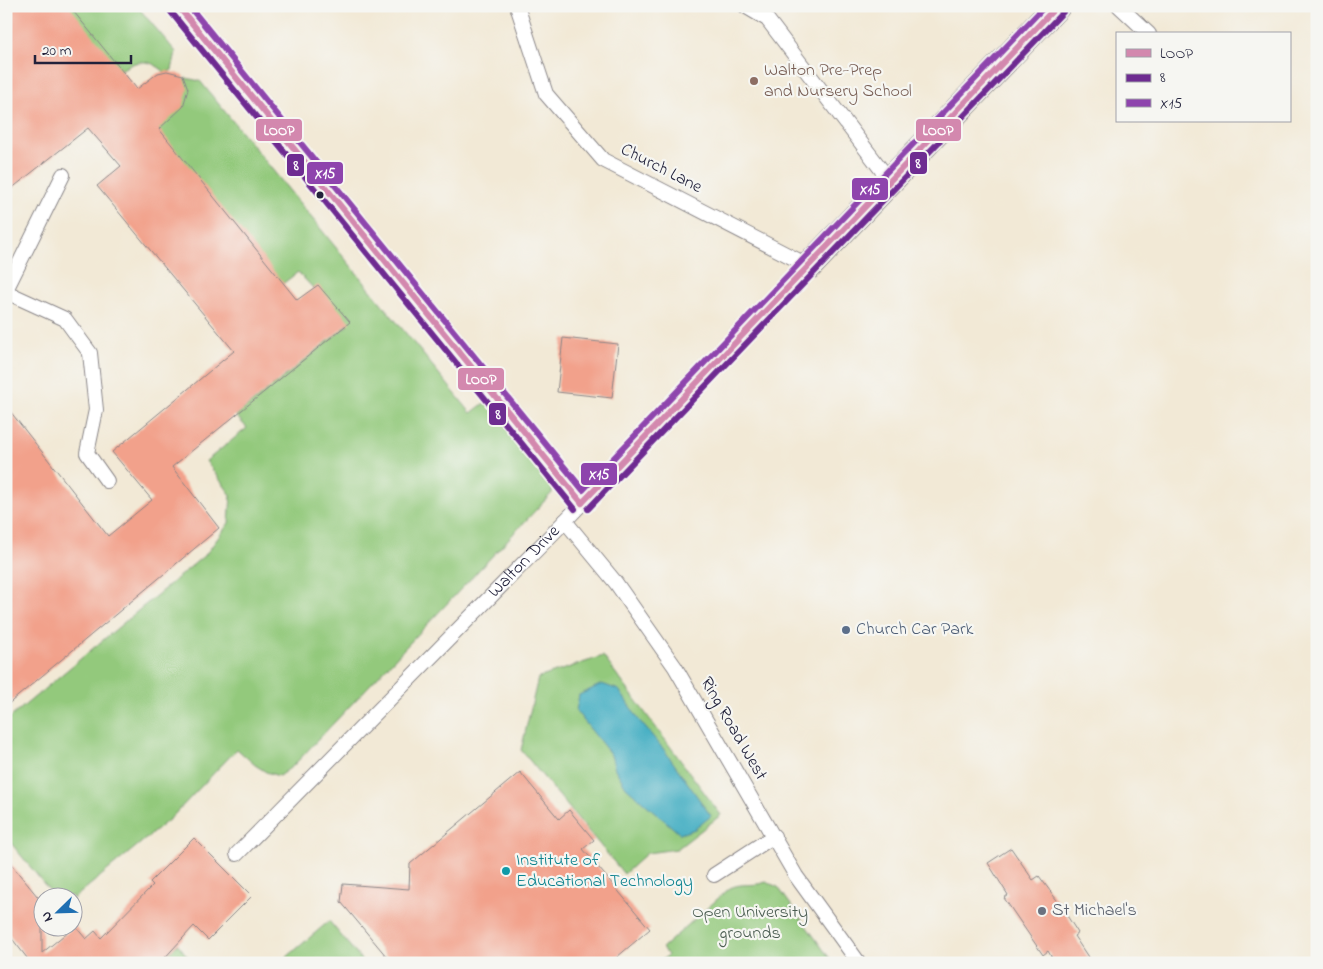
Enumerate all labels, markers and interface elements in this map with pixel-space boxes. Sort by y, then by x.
scale bar [35,32,131,64]
legend [1116,32,1290,122]
text: 20 m [42,40,72,62]
text: LOOP [1160,43,1193,65]
place label: Walton Pre-Prep and Nursery School [764,58,912,105]
text: 8 [1160,67,1166,89]
marker: Walton Pre-Prep and Nursery School [748,75,760,87]
text: X15 [1160,93,1182,115]
line badge: LOOP [255,118,303,142]
line badge: LOOP [915,118,962,142]
text: LOOP [264,121,295,142]
text: LOOP [923,121,954,142]
street label: Church Lane [616,137,707,201]
line badge: 8 [909,151,928,175]
line badge: 8 [286,153,305,177]
text: 8 [914,154,921,175]
text: 8 [292,156,299,177]
line badge: X15 [306,161,344,185]
text: X15 [315,164,335,185]
line badge: X15 [851,177,889,201]
text: X15 [860,180,880,201]
unlabelled marker [315,190,325,200]
line badge: LOOP [457,367,505,391]
text: LOOP [466,370,497,391]
line badge: 8 [488,402,507,426]
text: 8 [494,405,501,426]
line badge: X15 [580,462,618,486]
text: X15 [589,465,609,486]
street label: Walton Drive [483,519,567,604]
place label: Church Car Park [856,617,974,643]
marker: Church Car Park [840,624,852,636]
street label: Ring Road West [692,672,773,786]
place label: Institute of Educational Technology [516,848,693,896]
marker: Institute of Educational Technology [500,865,512,877]
north arrow [32,886,82,936]
place label: St Michael's [1052,898,1137,924]
park label: Open University grounds [692,900,808,948]
marker: St Michael's [1036,905,1048,917]
text: N [36,908,59,925]

